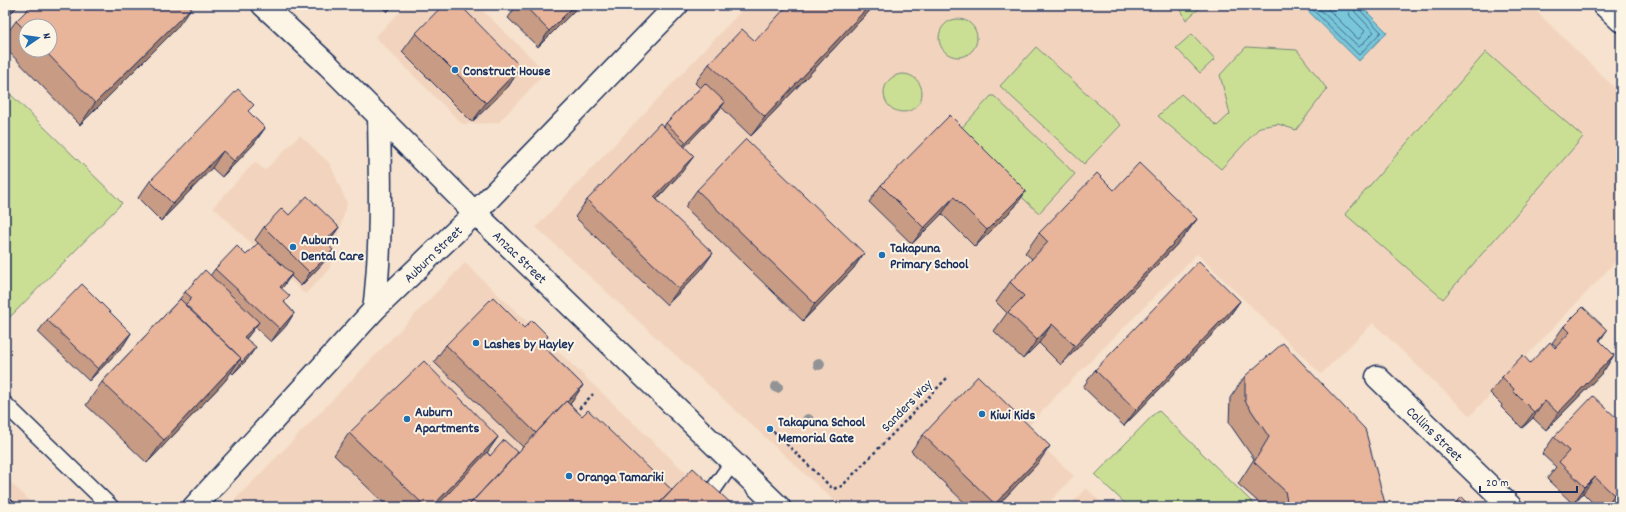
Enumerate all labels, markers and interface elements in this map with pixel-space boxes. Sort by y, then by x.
north arrow [18,18,58,58]
text: N [37,32,54,41]
place label: Construct House [463,62,550,82]
marker: Construct House [450,65,460,75]
street label: Auburn Street [400,222,468,288]
street label: Anzac Street [487,227,551,289]
place label: Auburn Dental Care [301,231,364,267]
place label: Takapuna Primary School [890,239,969,275]
marker: Auburn Dental Care [288,242,298,252]
marker: Takapuna Primary School [877,250,887,260]
place label: Lashes by Hayley [484,335,575,355]
marker: Lashes by Hayley [471,338,481,348]
street label: Sanders Way [877,375,938,437]
place label: Auburn Apartments [415,403,479,439]
street label: Collins Street [1401,403,1467,467]
place label: Kiwi Kids [990,406,1035,426]
marker: Kiwi Kids [977,409,987,419]
place label: Takapuna School Memorial Gate [778,413,866,449]
marker: Auburn Apartments [402,414,412,424]
marker: Takapuna School Memorial Gate [765,424,775,434]
place label: Oranga Tamariki [577,468,664,488]
scale bar [1480,468,1577,494]
marker: Oranga Tamariki [564,471,574,481]
text: 20 m [1486,475,1509,492]

